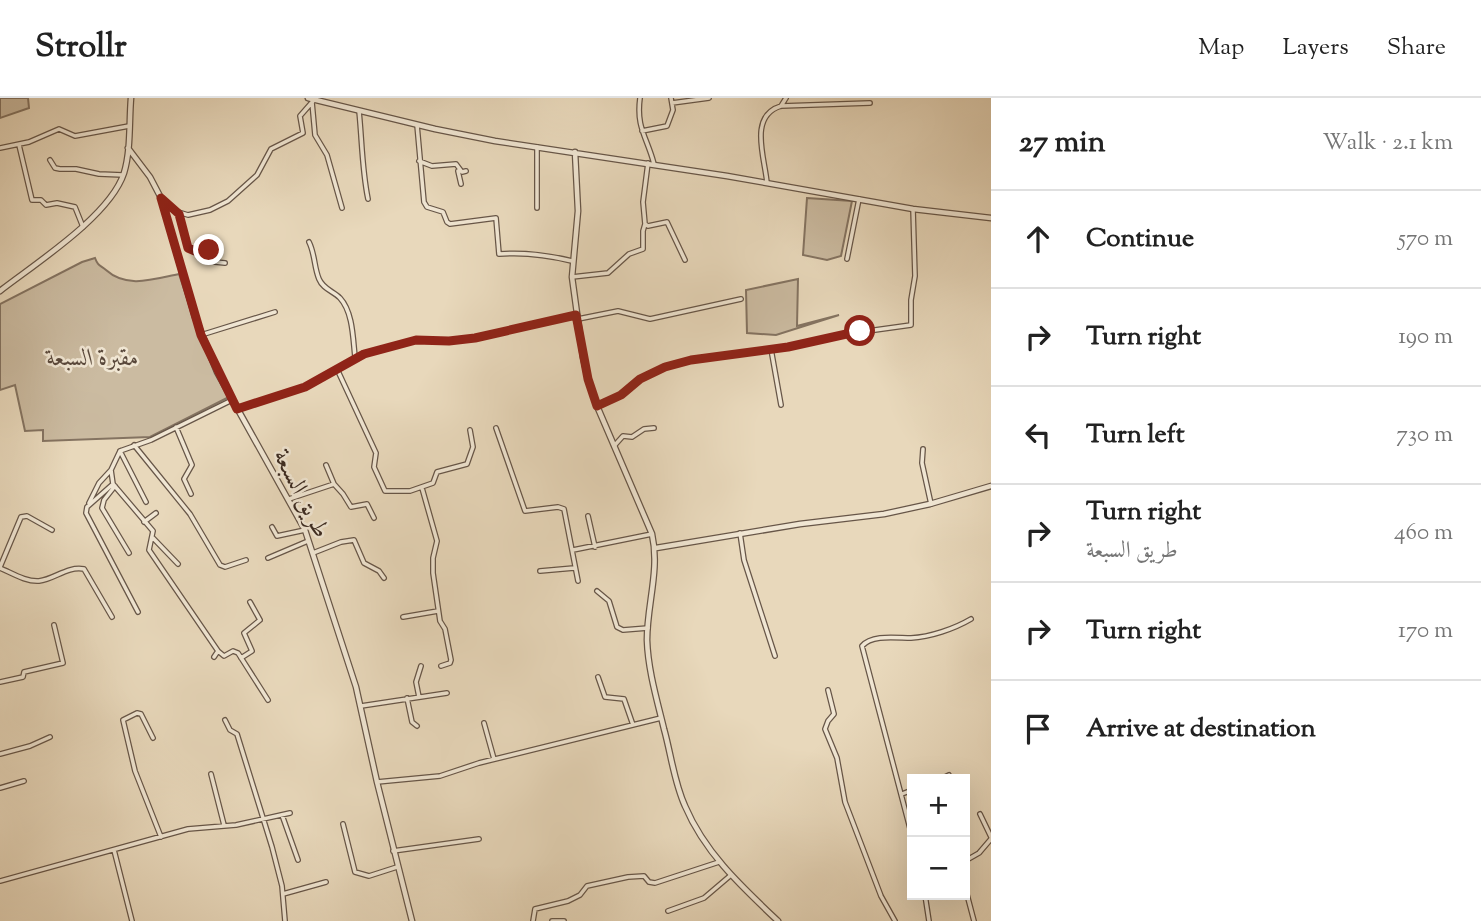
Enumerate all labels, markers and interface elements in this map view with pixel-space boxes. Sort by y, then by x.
text: Strollr [35,24,127,72]
text: Map [1198,31,1244,65]
text: Layers [1282,31,1349,65]
text: Share [1387,31,1446,65]
text: 27 min [1019,122,1106,165]
text: Walk · 2.1 km [1323,127,1453,160]
icon: ahead [1019,220,1057,258]
text: Continue [1086,221,1194,258]
text: 570 m [1398,223,1453,256]
route end [193,234,224,265]
route start [844,315,875,346]
icon: right [1019,318,1057,356]
text: Turn right [1086,319,1201,356]
text: 190 m [1398,321,1453,354]
park label: مقبرة السبعة [45,342,139,376]
icon: left [1019,416,1057,454]
text: Turn left [1086,417,1185,454]
text: 730 m [1396,419,1453,452]
street label: طريق السبعة [263,444,337,544]
text: Turn right [1086,494,1201,531]
icon: right [1019,514,1057,552]
text: 460 m [1394,517,1453,550]
text: طريق السبعة [1086,535,1178,568]
icon: right [1019,612,1057,650]
text: Turn right [1086,613,1201,650]
text: 170 m [1398,615,1453,648]
icon: arrive [1019,710,1057,748]
text: Arrive at destination [1086,711,1316,748]
map controls [907,774,970,900]
button: + [907,774,970,837]
button: − [907,837,970,900]

